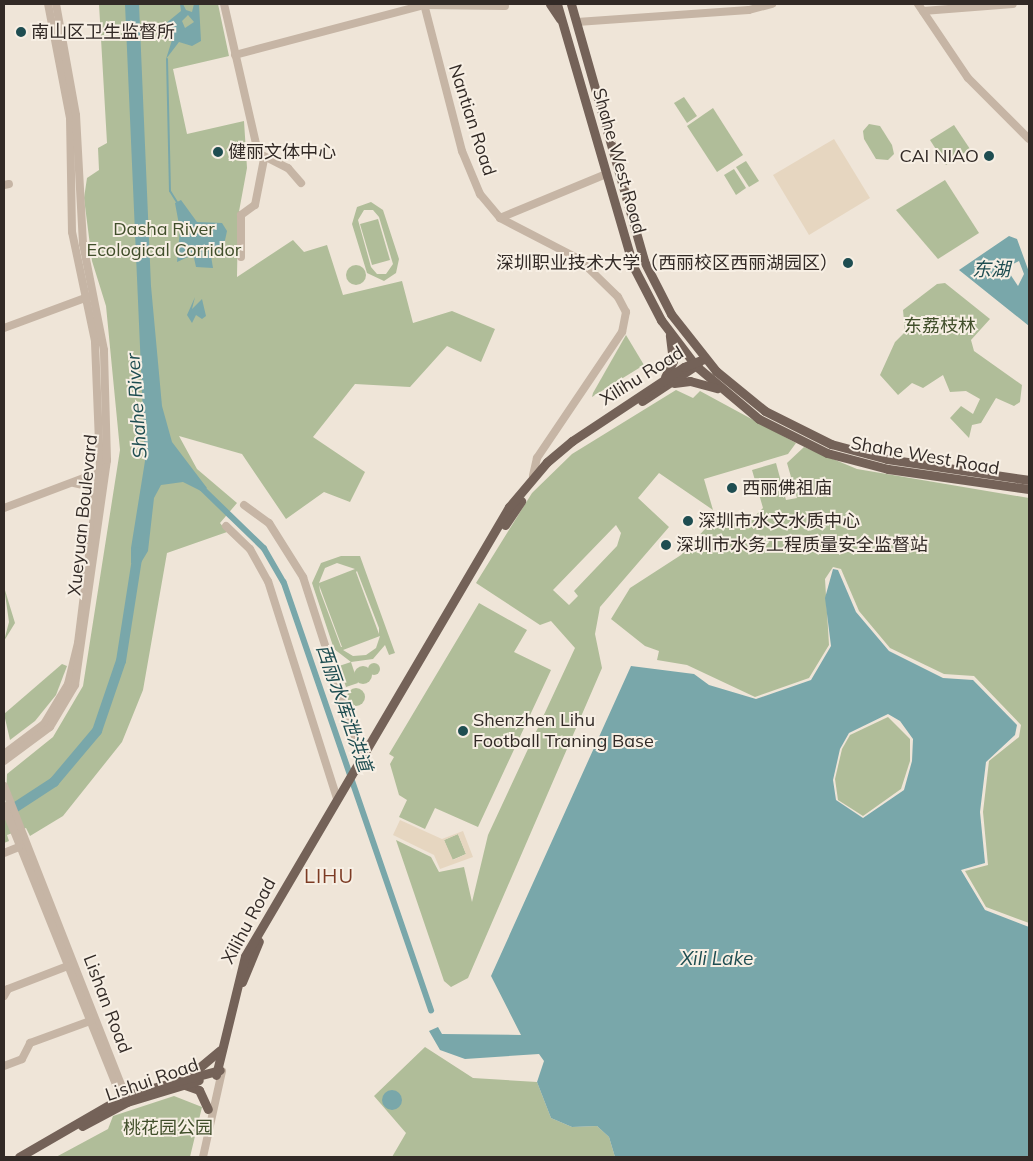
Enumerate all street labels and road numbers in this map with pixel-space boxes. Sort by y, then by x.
street label: Nantian Road [444,62,500,178]
street label: Shahe West Road [588,86,650,236]
street label: Xilihu Road [596,342,688,410]
street label: Shahe West Road [849,432,1001,480]
street label: Xueyuan Boulevard [64,433,102,597]
street label: Xilihu Road [217,874,281,968]
street label: Lishan Road [78,952,136,1056]
street label: Lishui Road [103,1054,201,1106]

